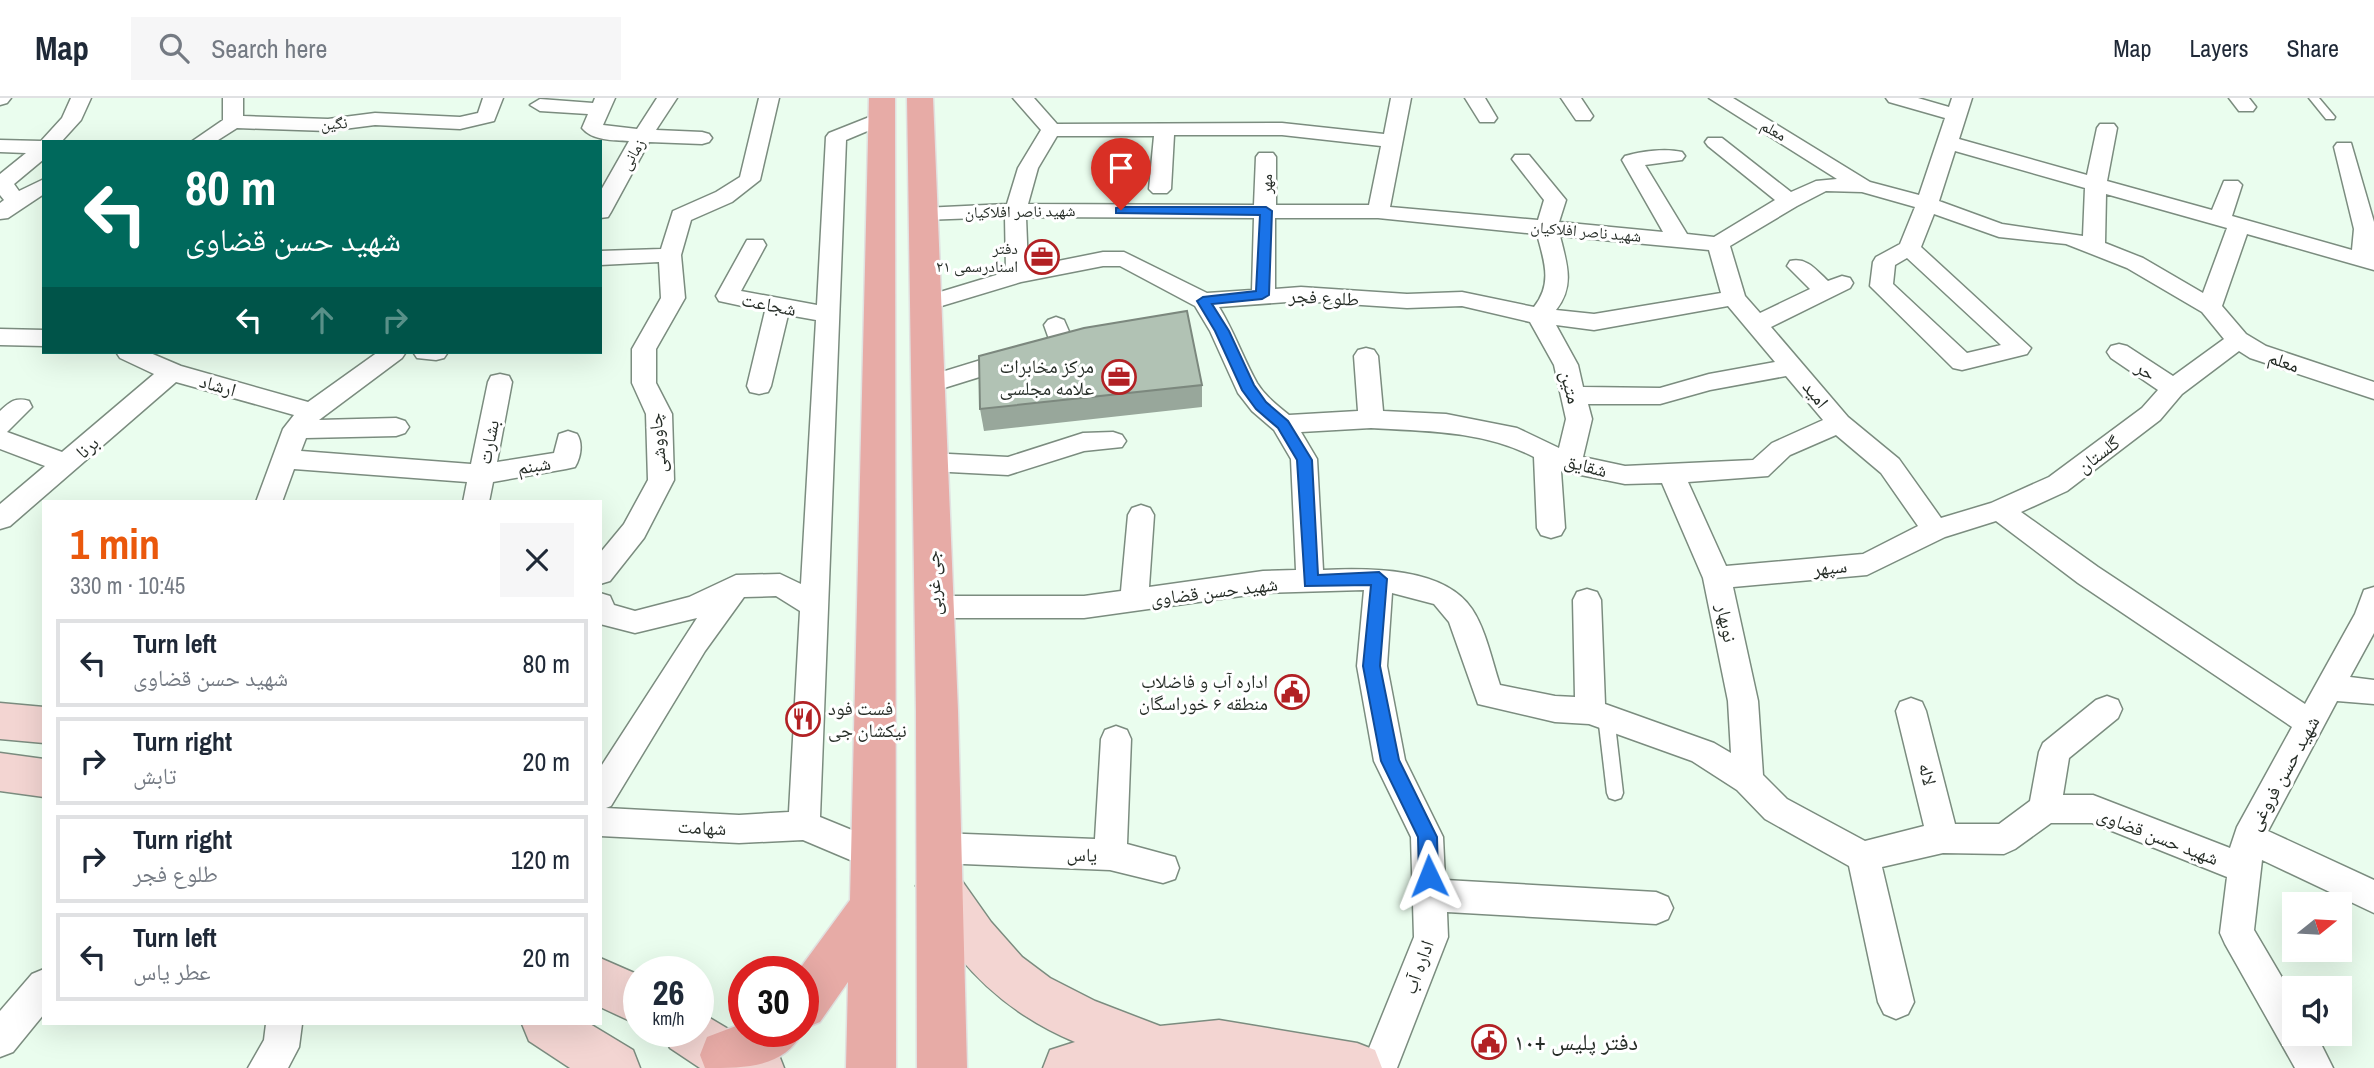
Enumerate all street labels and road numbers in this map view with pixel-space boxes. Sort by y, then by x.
street label: نگین [320,111,348,135]
street label: معلم [1757,114,1791,146]
street label: زمانی [614,134,650,174]
street label: مهر [1255,174,1277,195]
street label: شهید ناصر افلاکیان [964,199,1076,223]
street label: شهید ناصر افلاکیان [1530,215,1642,247]
street label: طلوع فجر [1287,282,1360,312]
street label: شجاعت [739,286,799,322]
street label: معلم [2265,344,2303,378]
street label: حر [2130,353,2161,386]
street label: ارشاد [197,367,239,403]
street label: متین [1554,368,1588,406]
street label: امید [1797,375,1835,413]
street label: چاووشی [641,412,673,474]
street label: بشارت [471,418,505,466]
street label: گلستان [2071,429,2125,479]
street label: برنا [70,430,104,464]
street label: شقایق [1562,447,1610,483]
street label: شبنم [515,450,553,480]
street label: جی غربی [919,550,947,616]
street label: سپهر [1811,552,1848,582]
street label: شهید حسن قضاوی [1149,570,1279,612]
street label: نوبهار [1710,600,1744,645]
street label: شهید حسن فروغی [2241,711,2325,835]
street label: لاله [1913,760,1943,788]
street label: شهید حسن قضاوی [2093,801,2223,871]
street label: شهامت [677,813,727,841]
street label: یاس [1066,840,1098,868]
street label: اداره آب [1396,936,1440,998]

